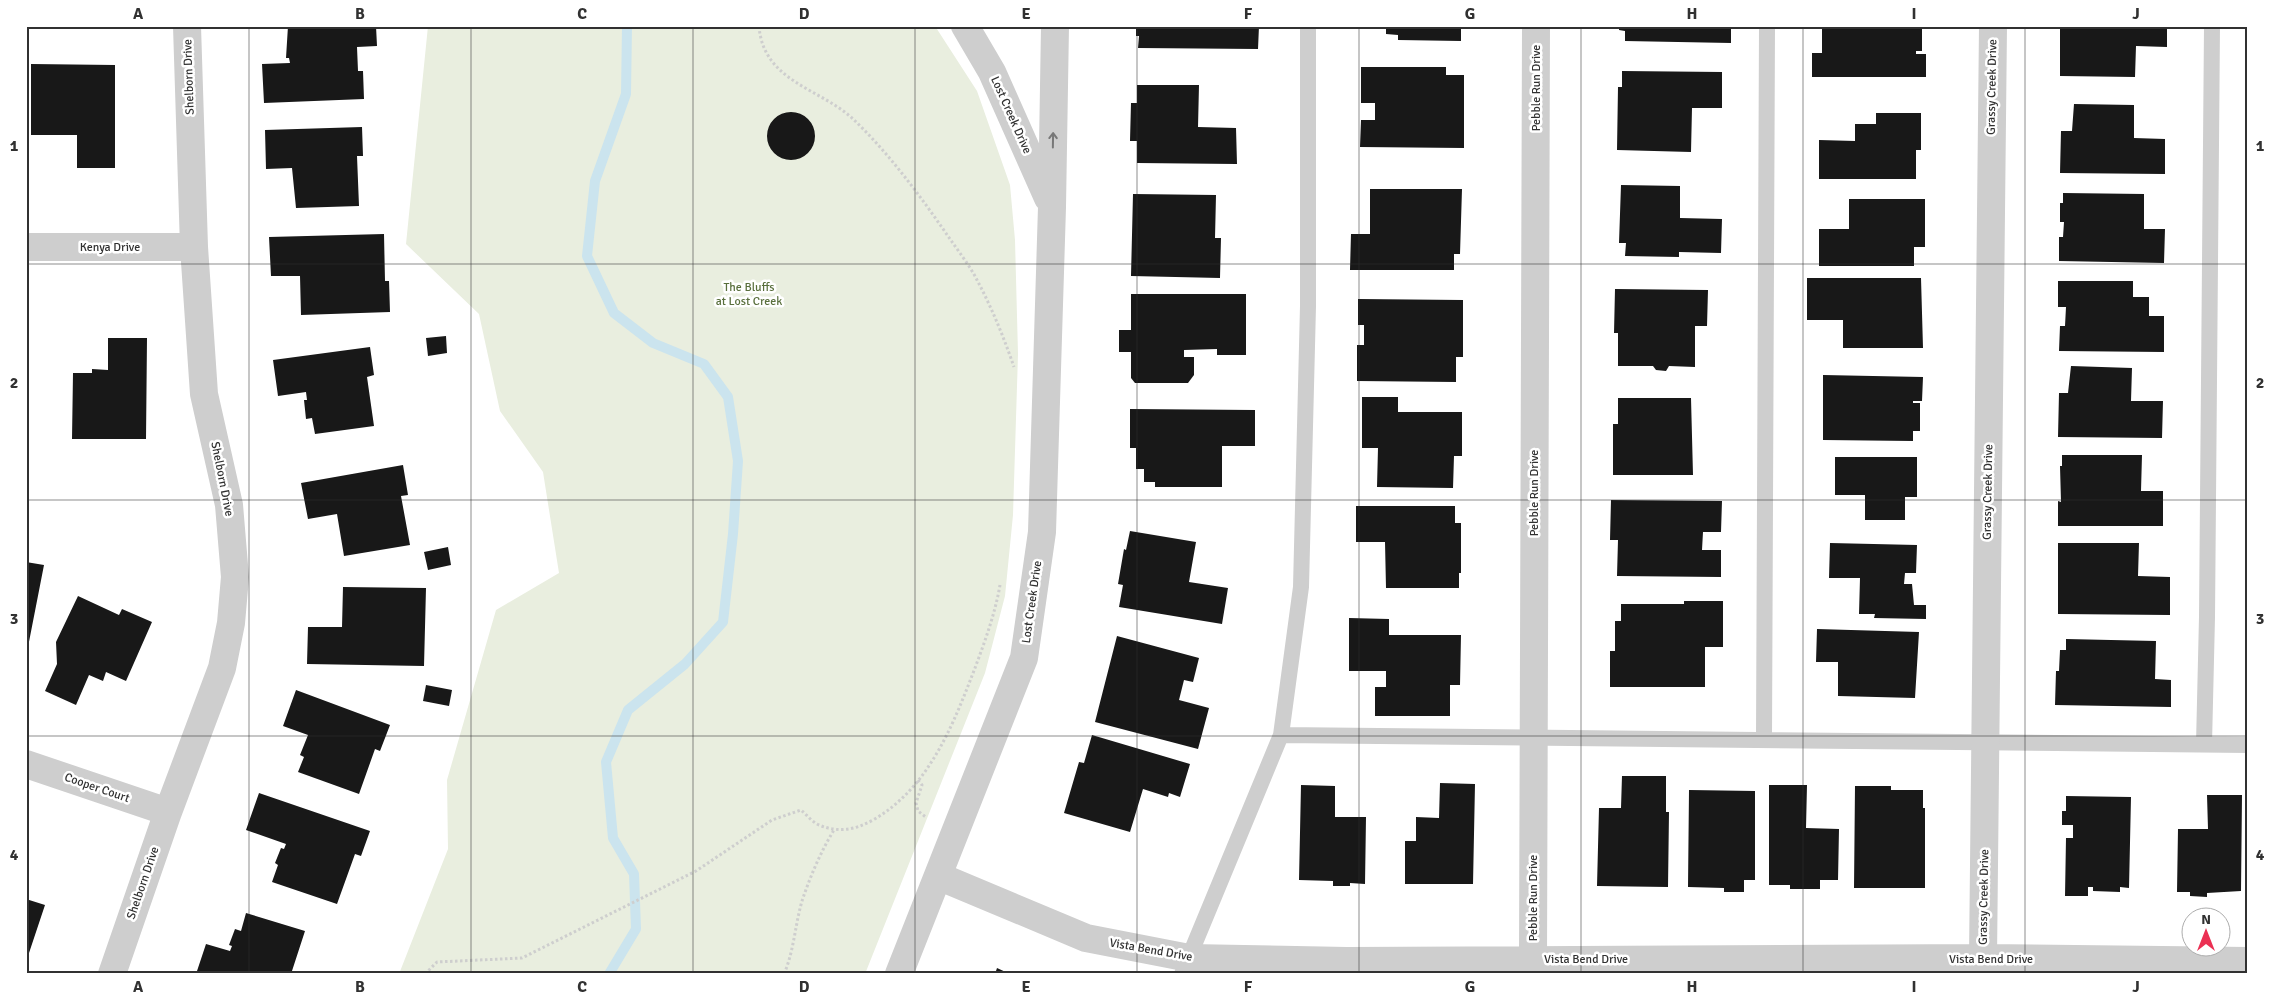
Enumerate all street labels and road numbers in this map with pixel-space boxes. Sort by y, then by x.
street label: Shelborn Drive [180,39,198,115]
street label: Grassy Creek Drive [1984,39,2000,135]
street label: Pebble Run Drive [1529,45,1544,131]
street label: Lost Creek Drive [987,74,1035,156]
street label: Kenya Drive [80,240,140,255]
street label: Shelborn Drive [207,440,237,518]
street label: Grassy Creek Drive [1980,444,1996,540]
street label: Pebble Run Drive [1527,450,1542,536]
street label: Lost Creek Drive [1019,560,1045,644]
street label: Cooper Court [62,770,132,806]
street label: Shelborn Drive [124,845,162,921]
street label: Grassy Creek Drive [1976,849,1992,945]
street label: Pebble Run Drive [1526,855,1541,941]
street label: Vista Bend Drive [1108,935,1194,965]
street label: Vista Bend Drive [1544,952,1628,967]
street label: Vista Bend Drive [1949,952,2033,967]

